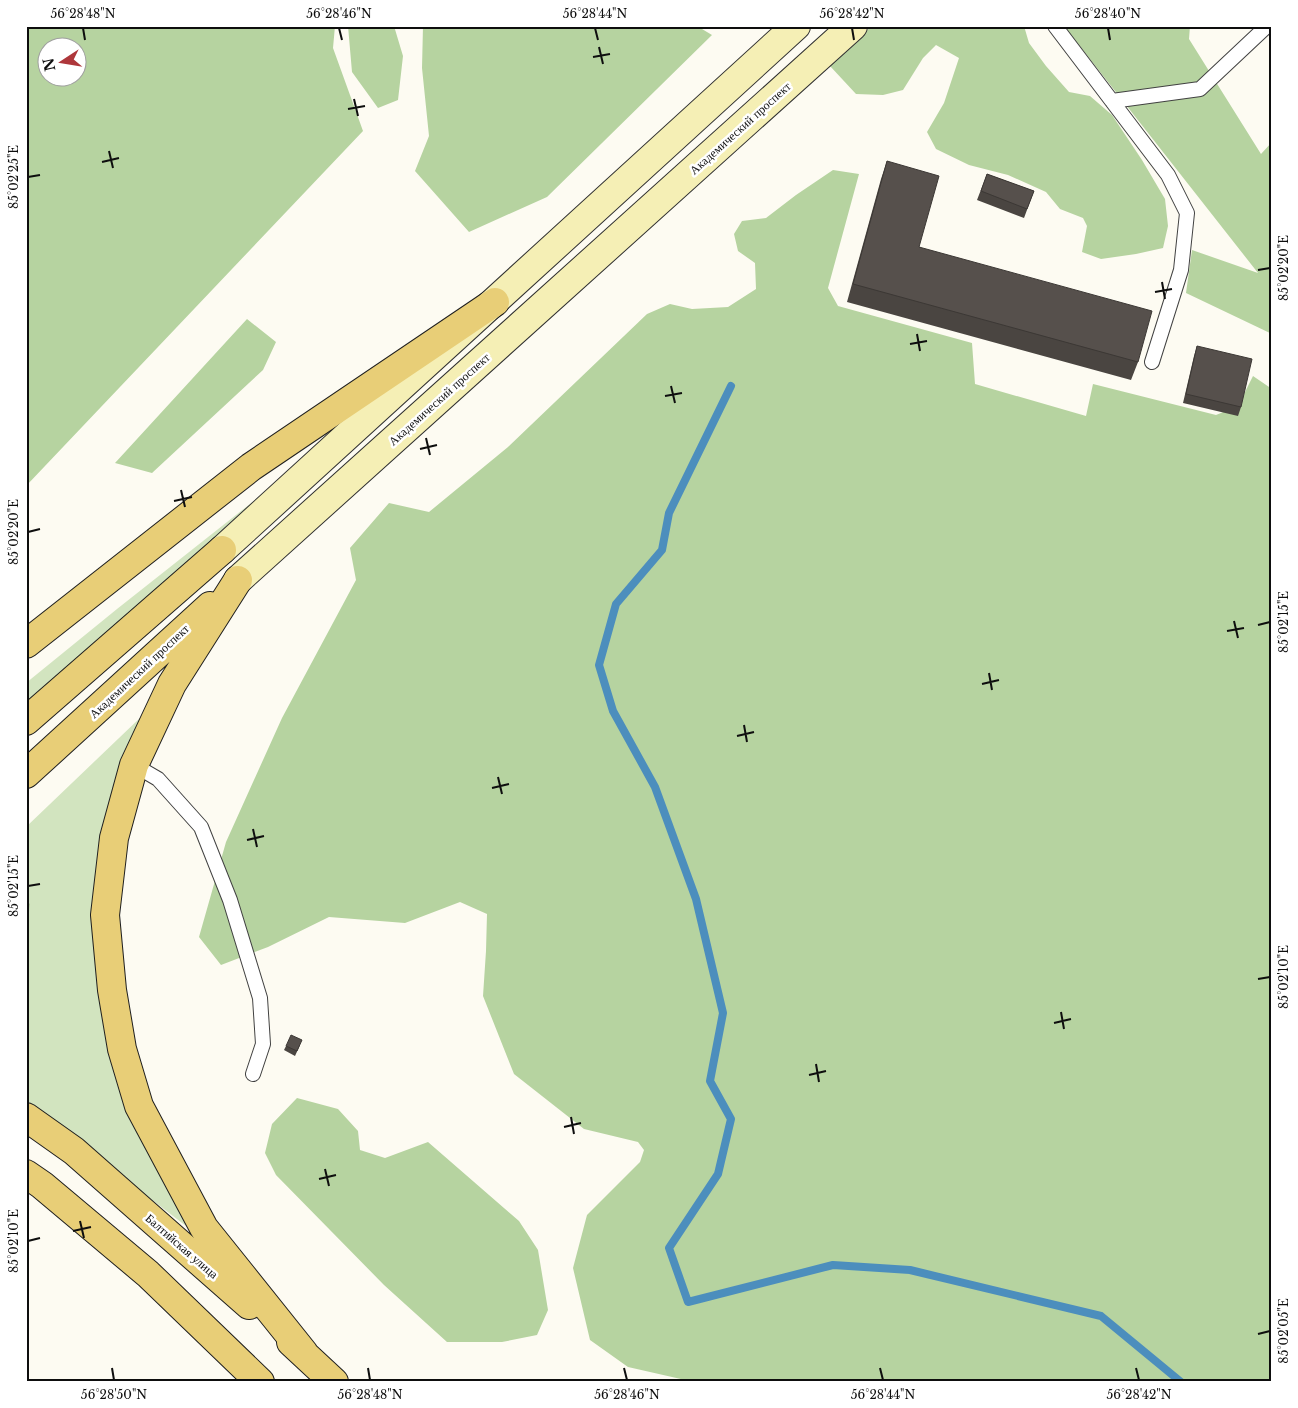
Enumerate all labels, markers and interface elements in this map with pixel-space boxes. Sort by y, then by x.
text: 56°28'48"N [51,6,116,21]
text: 56°28'46"N [306,6,372,21]
text: 56°28'44"N [563,6,627,21]
text: 56°28'42"N [819,6,885,21]
text: 56°28'40"N [1075,6,1141,21]
north arrow [38,38,88,88]
text: N [39,56,59,73]
street label: Академический проспект [686,78,794,177]
text: 85°02'25"E [6,145,21,209]
text: 85°02'20"E [1276,235,1291,301]
street label: Академический проспект [385,349,493,448]
text: 85°02'20"E [6,499,21,565]
text: 85°02'15"E [1276,591,1291,653]
street label: Академический проспект [86,620,193,721]
text: 85°02'15"E [6,855,21,917]
text: 85°02'10"E [1276,945,1291,1009]
text: 85°02'10"E [6,1209,21,1273]
street label: Балтийская улица [143,1210,222,1282]
text: 85°02'05"E [1276,1298,1291,1364]
text: 56°28'50"N [81,1387,147,1402]
text: 56°28'48"N [338,1387,403,1402]
text: 56°28'46"N [594,1387,660,1402]
text: 56°28'44"N [851,1387,915,1402]
text: 56°28'42"N [1106,1387,1172,1402]

